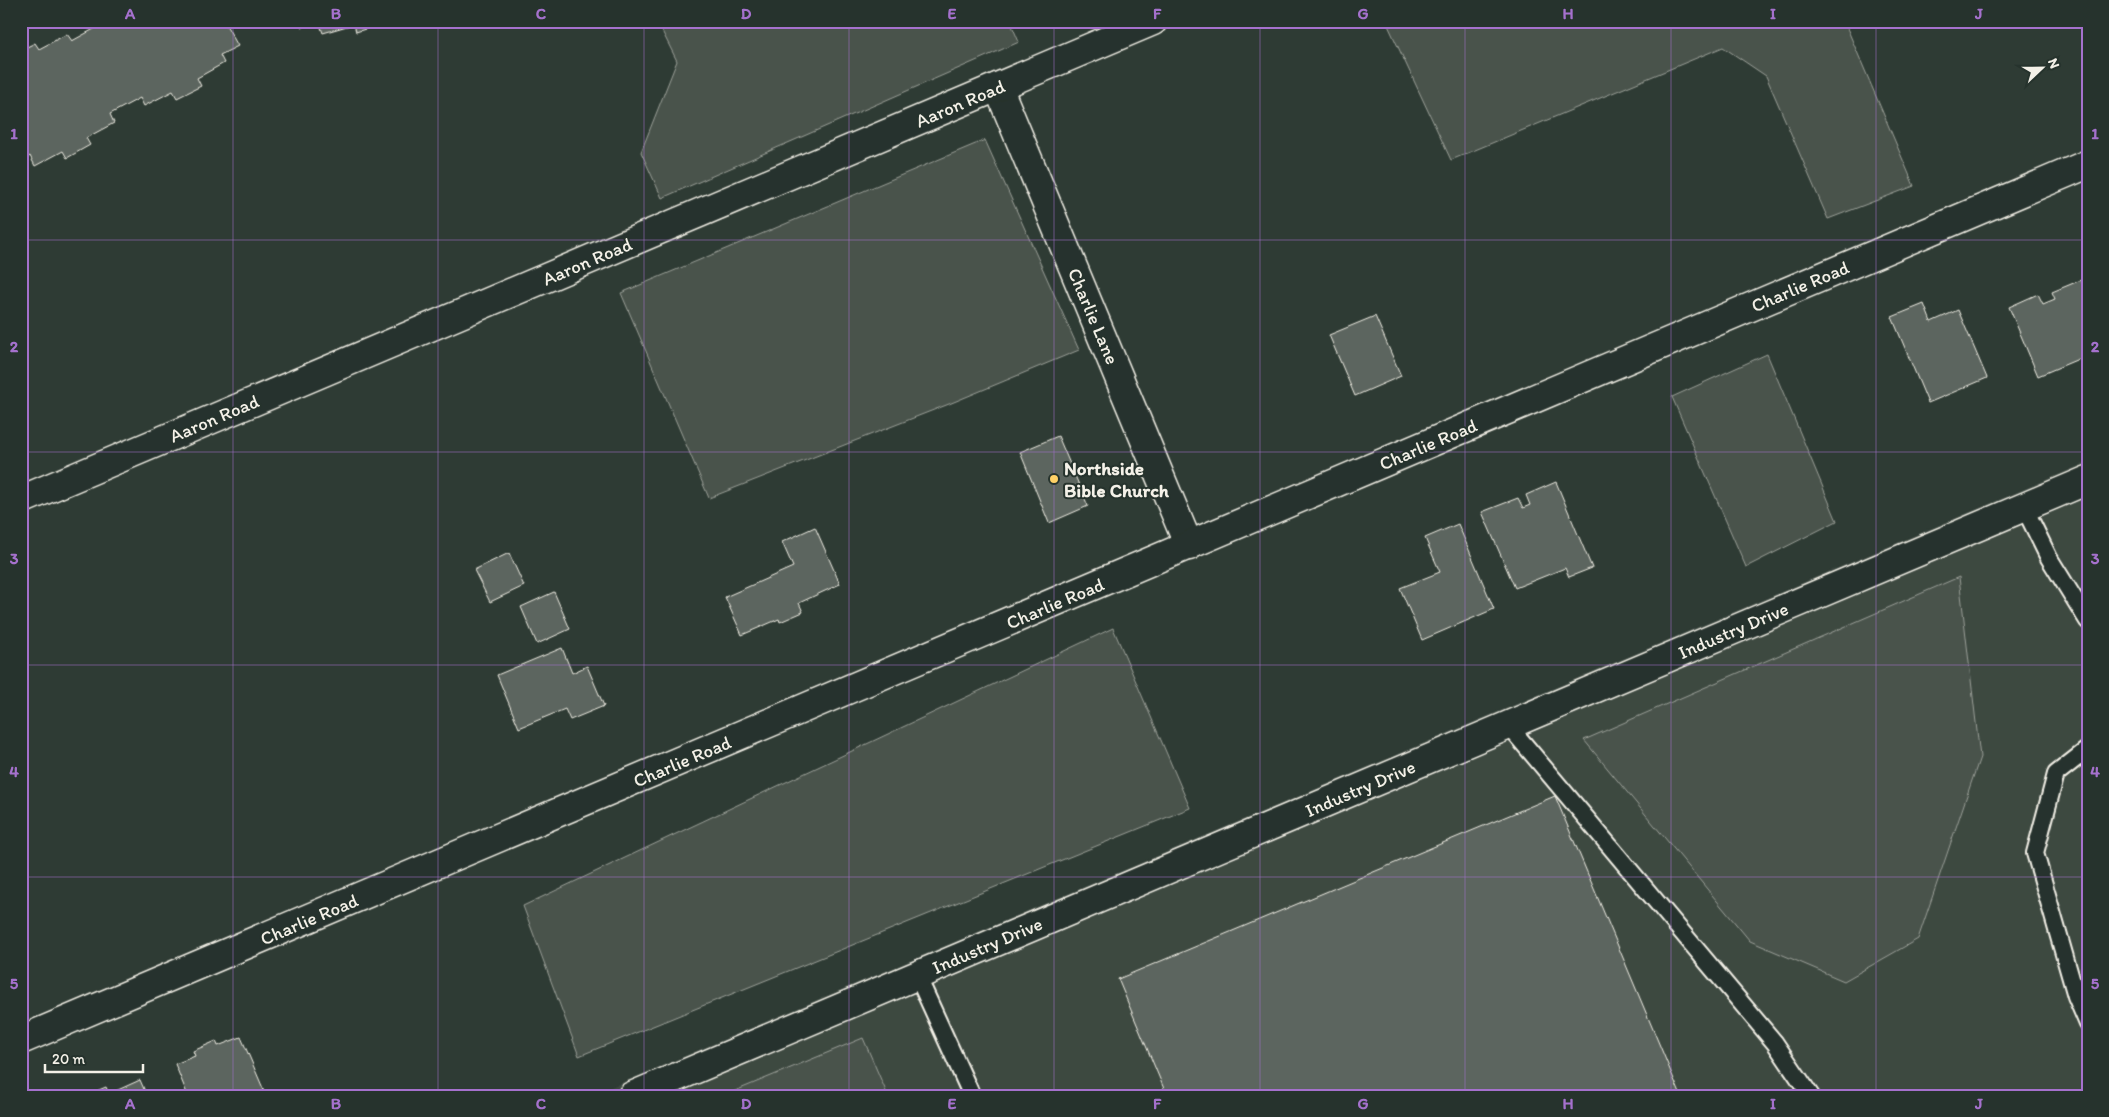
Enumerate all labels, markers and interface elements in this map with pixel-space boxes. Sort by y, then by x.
text: A [124,4,136,23]
text: B [331,4,342,23]
text: C [536,4,547,23]
text: D [741,4,752,23]
text: E [948,4,957,23]
text: F [1153,4,1162,23]
text: G [1357,4,1369,23]
text: H [1562,4,1574,23]
text: I [1770,4,1776,23]
text: J [1974,4,1983,23]
north arrow [2016,42,2066,92]
text: N [2044,56,2063,71]
street label: Aaron Road [912,74,1009,133]
text: 1 [10,124,18,143]
text: 1 [2091,124,2099,143]
street label: Aaron Road [539,232,636,291]
street label: Charlie Road [1748,255,1853,317]
street label: Charlie Lane [1063,265,1124,368]
text: 2 [10,337,19,356]
text: 2 [2091,337,2100,356]
street label: Aaron Road [166,389,263,448]
street label: Charlie Road [1376,413,1481,475]
place label: Northside Bible Church [1064,457,1170,502]
marker: Northside Bible Church [1048,473,1060,485]
text: 3 [10,549,19,568]
text: 3 [2091,549,2100,568]
street label: Charlie Road [1003,572,1108,634]
street label: Industry Drive [1675,597,1792,664]
street label: Charlie Road [630,730,735,792]
street label: Industry Drive [1302,755,1419,822]
text: 4 [9,762,19,781]
text: 4 [2090,762,2100,781]
street label: Charlie Road [257,888,362,950]
street label: Industry Drive [929,912,1046,979]
text: 5 [10,974,19,993]
text: 5 [2091,974,2100,993]
scale bar [45,1042,142,1074]
text: 20 m [52,1050,86,1068]
text: A [124,1094,136,1113]
text: B [331,1094,342,1113]
text: C [536,1094,547,1113]
text: D [741,1094,752,1113]
text: E [948,1094,957,1113]
text: F [1153,1094,1162,1113]
text: G [1357,1094,1369,1113]
text: H [1562,1094,1574,1113]
text: I [1770,1094,1776,1113]
text: J [1974,1094,1983,1113]

